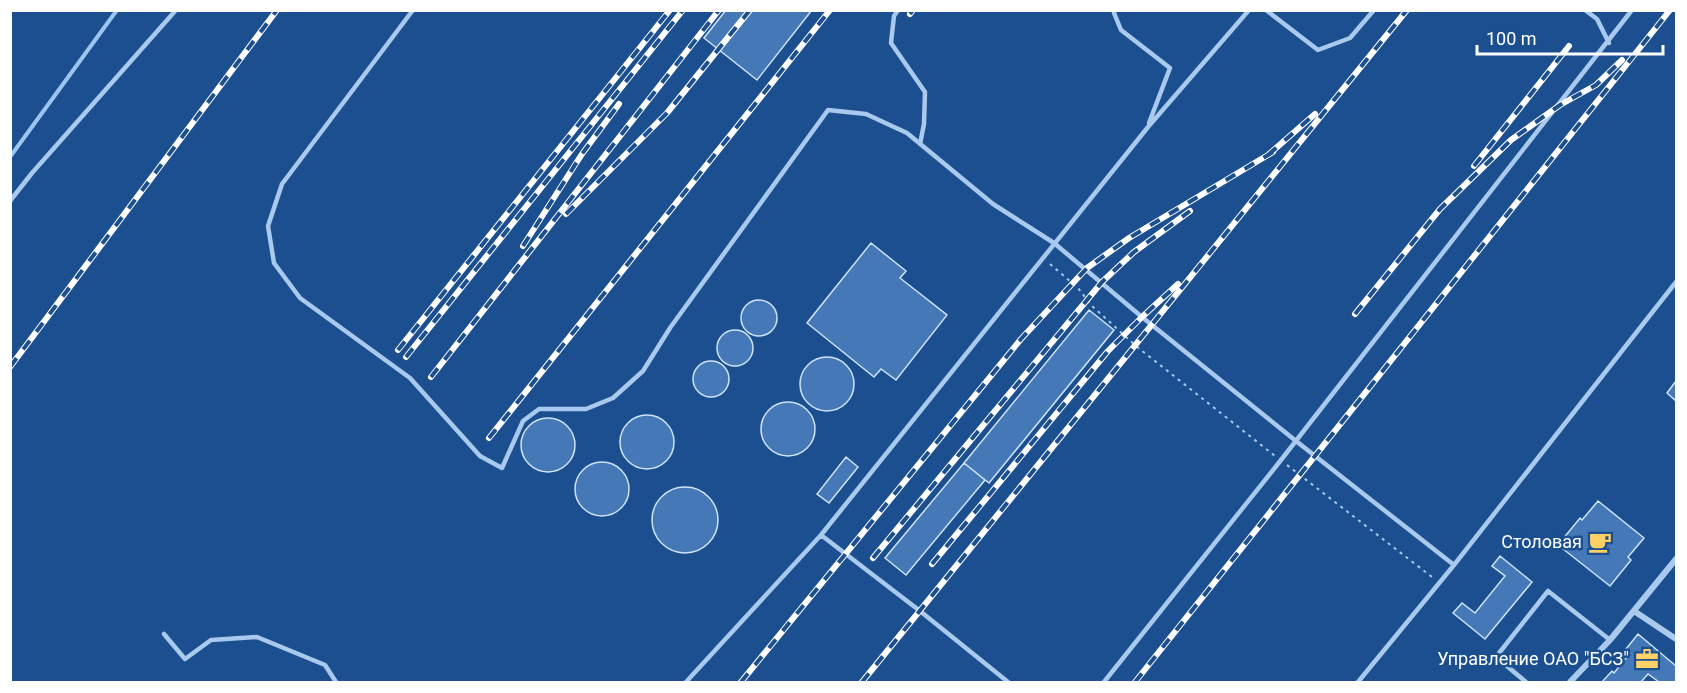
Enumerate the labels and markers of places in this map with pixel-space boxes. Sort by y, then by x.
cafe icon: Столовая [1587,529,1613,555]
place label: Столовая [1501,531,1582,552]
office icon: Управление ОАО "БСЗ" [1634,646,1660,672]
place label: Управление ОАО "БСЗ" [1437,648,1629,669]

